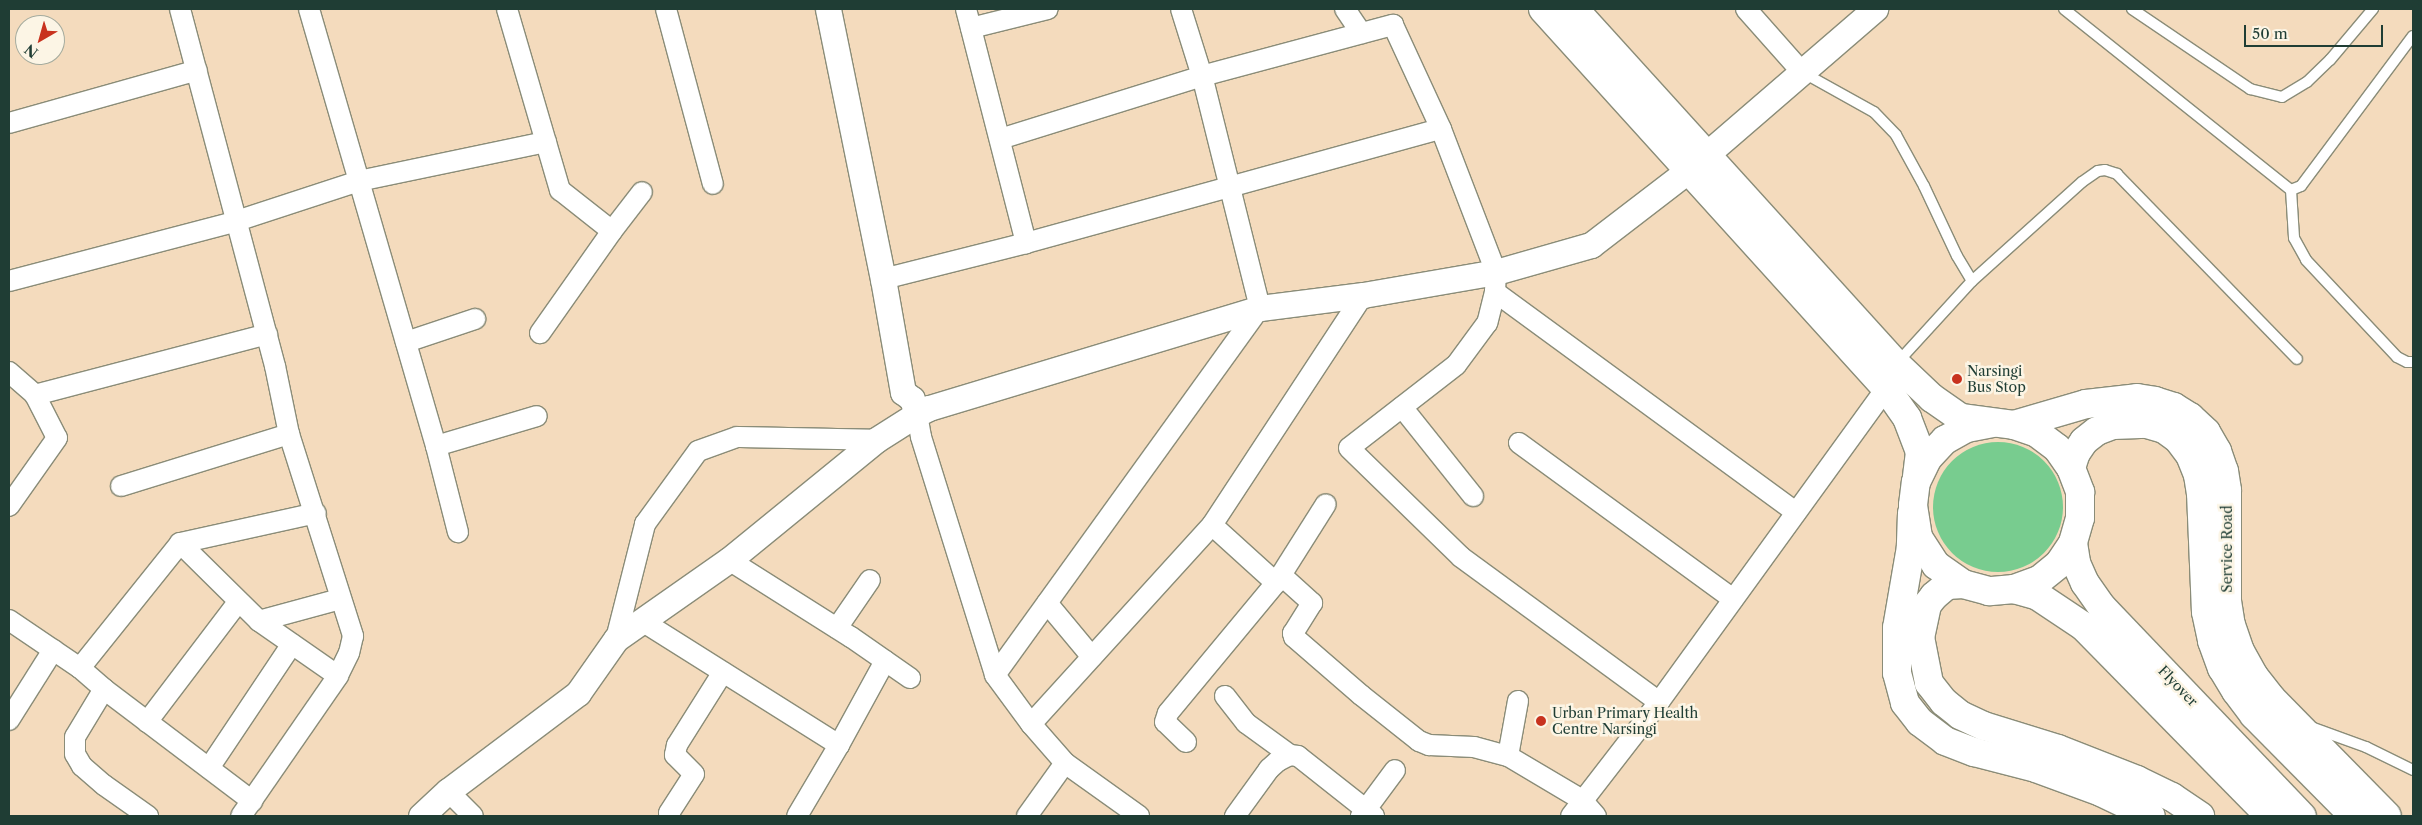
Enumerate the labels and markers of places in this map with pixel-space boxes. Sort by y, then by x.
place label: Narsingi Bus Stop [1967,363,2026,396]
marker: Narsingi Bus Stop [1951,373,1963,385]
place label: Urban Primary Health Centre Narsingi [1552,705,1699,738]
marker: Urban Primary Health Centre Narsingi [1534,714,1548,728]

